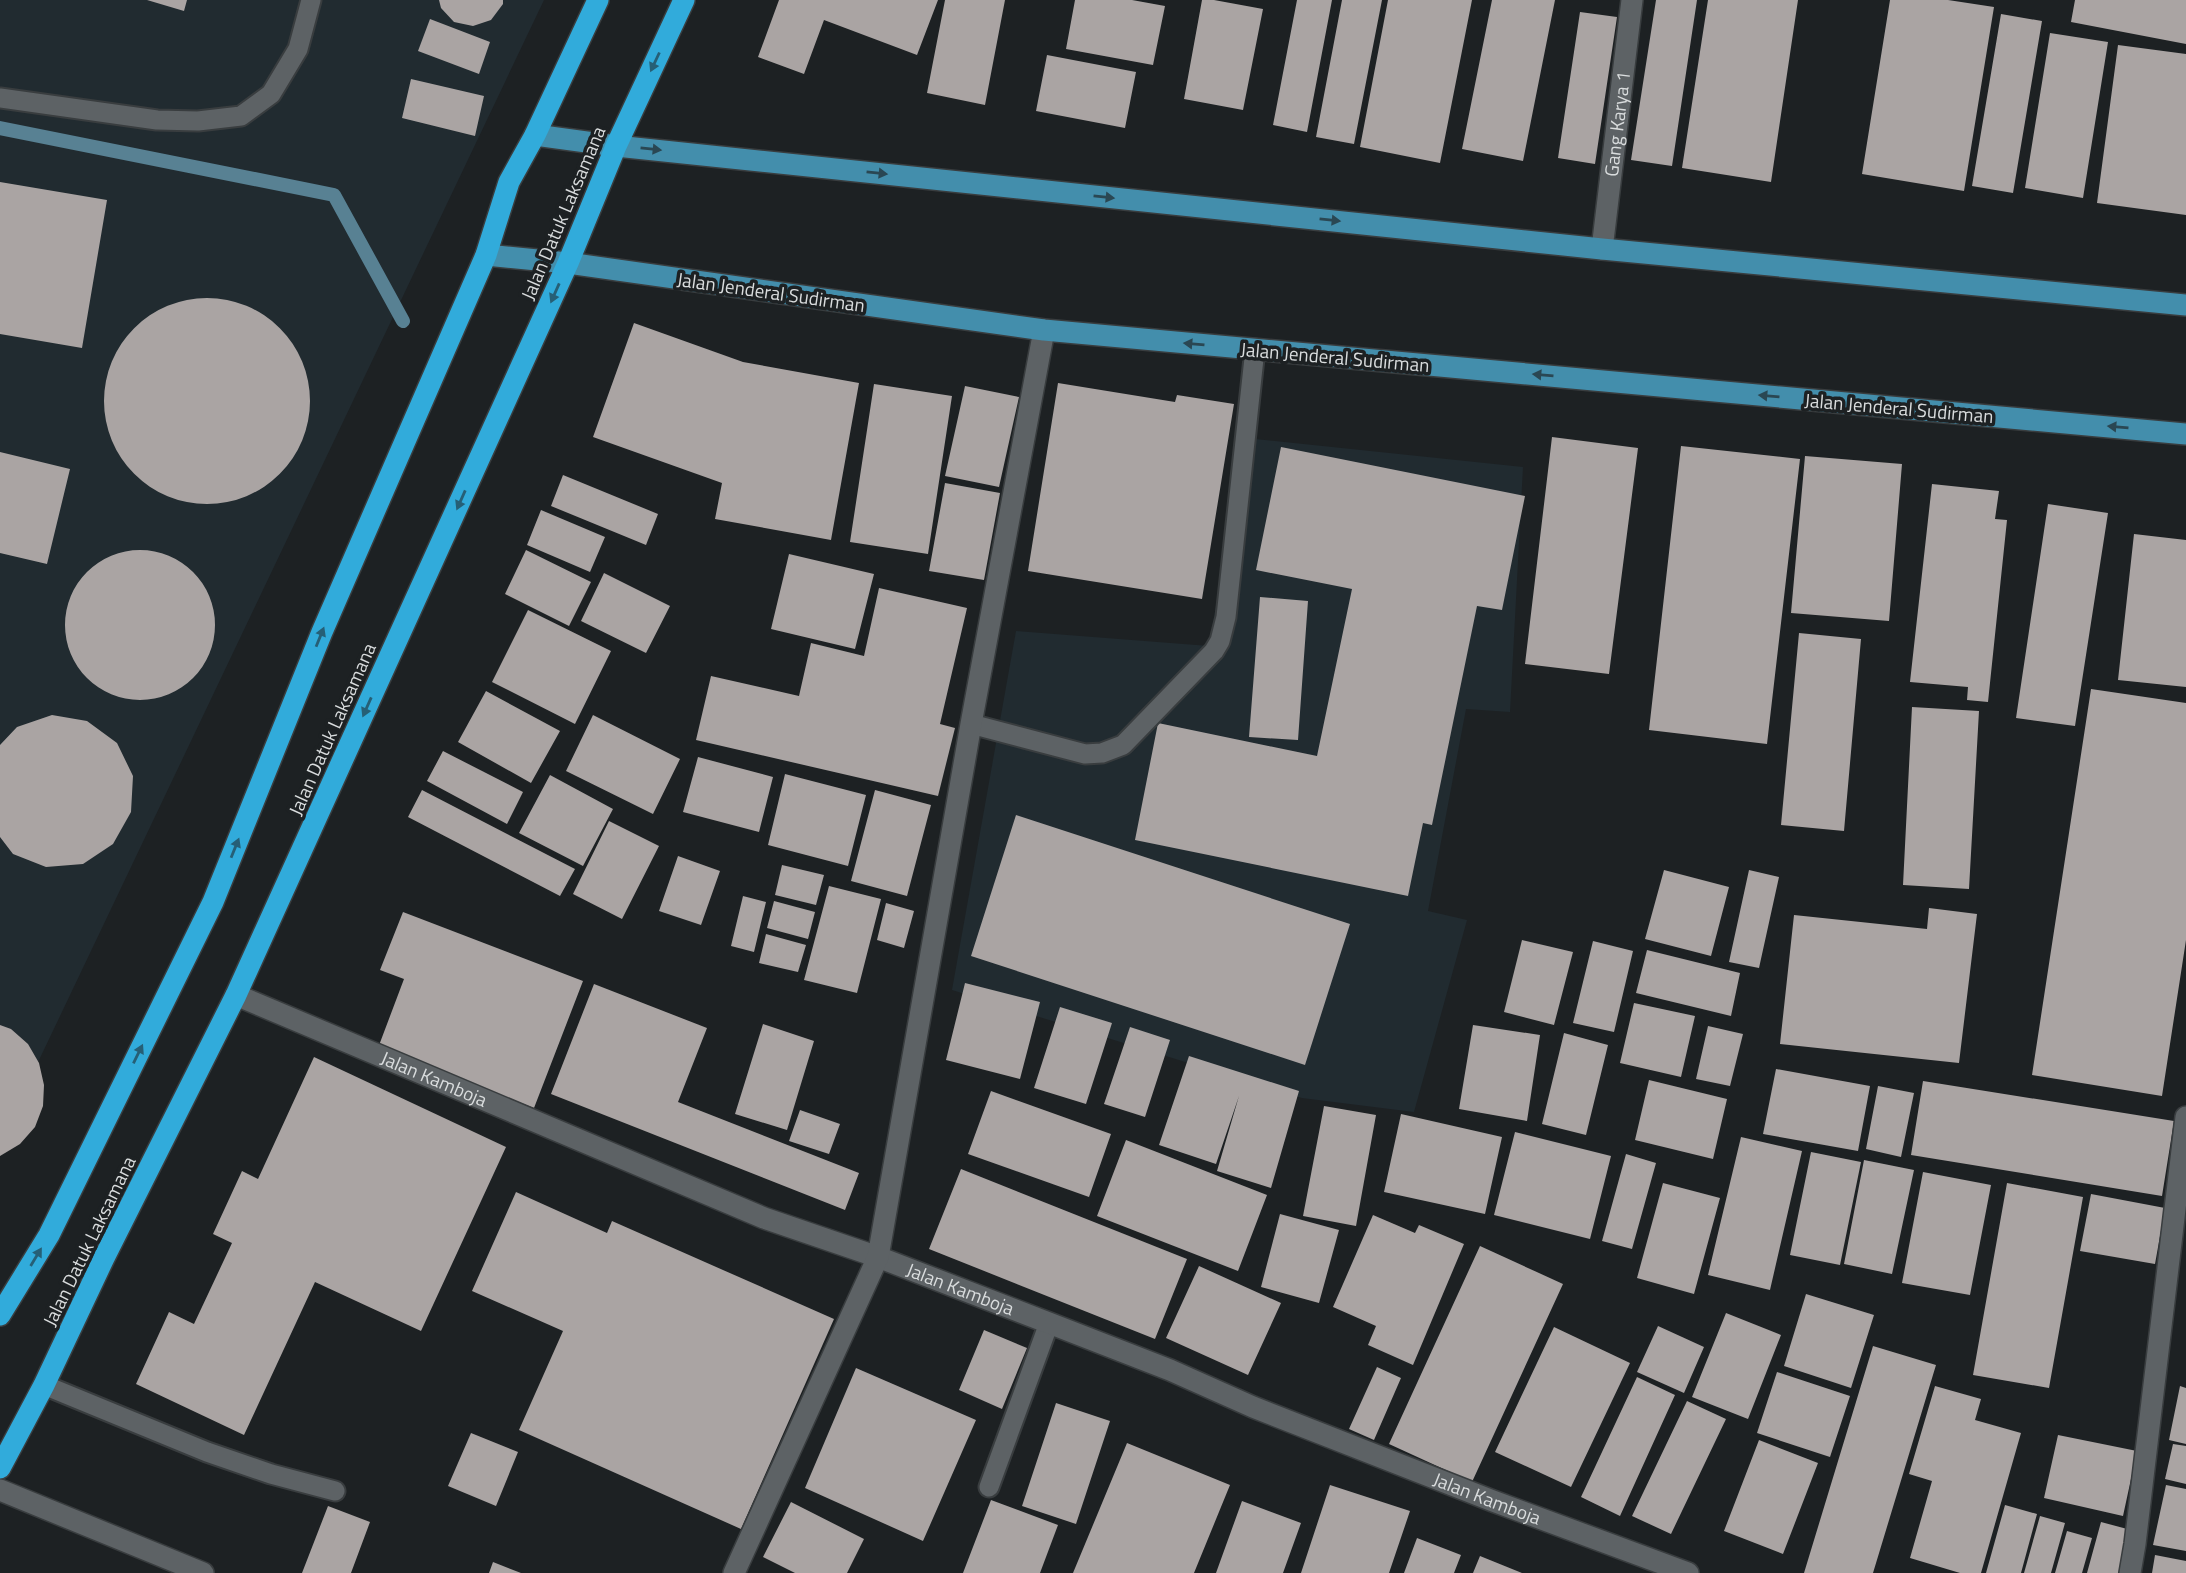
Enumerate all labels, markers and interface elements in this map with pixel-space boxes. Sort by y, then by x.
one-way arrow [649,52,661,72]
street label: Gang Karya 1 [1596,70,1637,178]
street label: Jalan Datuk Laksamana [513,121,612,304]
one-way arrow [640,144,662,155]
one-way arrow [867,168,889,179]
one-way arrow [1093,191,1115,202]
one-way arrow [1319,215,1341,226]
street label: Jalan Jenderal Sudirman [675,264,867,319]
one-way arrow [549,282,560,303]
street label: Jalan Jenderal Sudirman [1239,334,1431,379]
one-way arrow [1183,338,1205,349]
one-way arrow [1532,369,1554,380]
street label: Jalan Jenderal Sudirman [1803,385,1995,430]
one-way arrow [1758,390,1780,401]
one-way arrow [2107,421,2129,432]
one-way arrow [455,490,467,510]
one-way arrow [315,626,326,647]
street label: Jalan Datuk Laksamana [280,637,383,820]
one-way arrow [361,697,373,717]
one-way arrow [229,837,240,858]
street label: Jalan Kamboja [376,1043,493,1114]
one-way arrow [133,1044,144,1064]
street label: Jalan Datuk Laksamana [35,1150,143,1331]
one-way arrow [29,1247,42,1266]
street label: Jalan Kamboja [903,1254,1019,1322]
street label: Jalan Kamboja [1429,1464,1546,1532]

